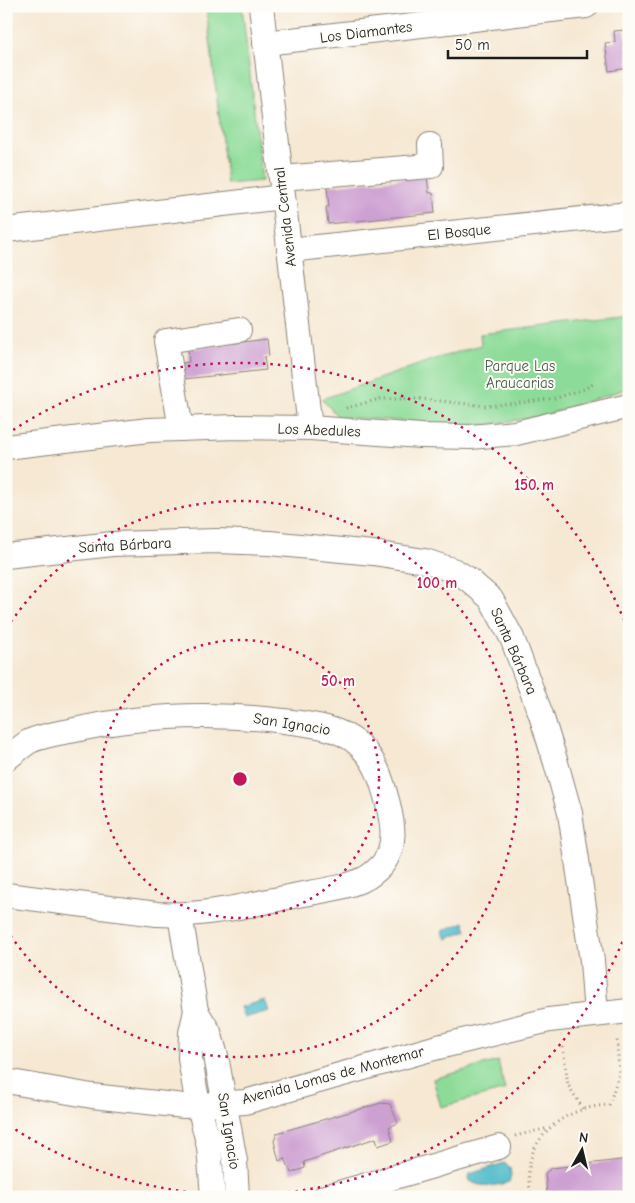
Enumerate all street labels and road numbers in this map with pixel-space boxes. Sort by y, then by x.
street label: Los Diamantes [319,17,413,47]
street label: Avenida Central [270,166,300,268]
street label: El Bosque [426,220,492,244]
street label: Los Abedules [277,420,361,440]
street label: Santa Bárbara [78,534,172,556]
street label: Santa Bárbara [487,605,541,697]
street label: San Ignacio [252,709,332,739]
street label: Avenida Lomas de Montemar [240,1042,426,1108]
street label: San Ignacio [214,1091,244,1171]

